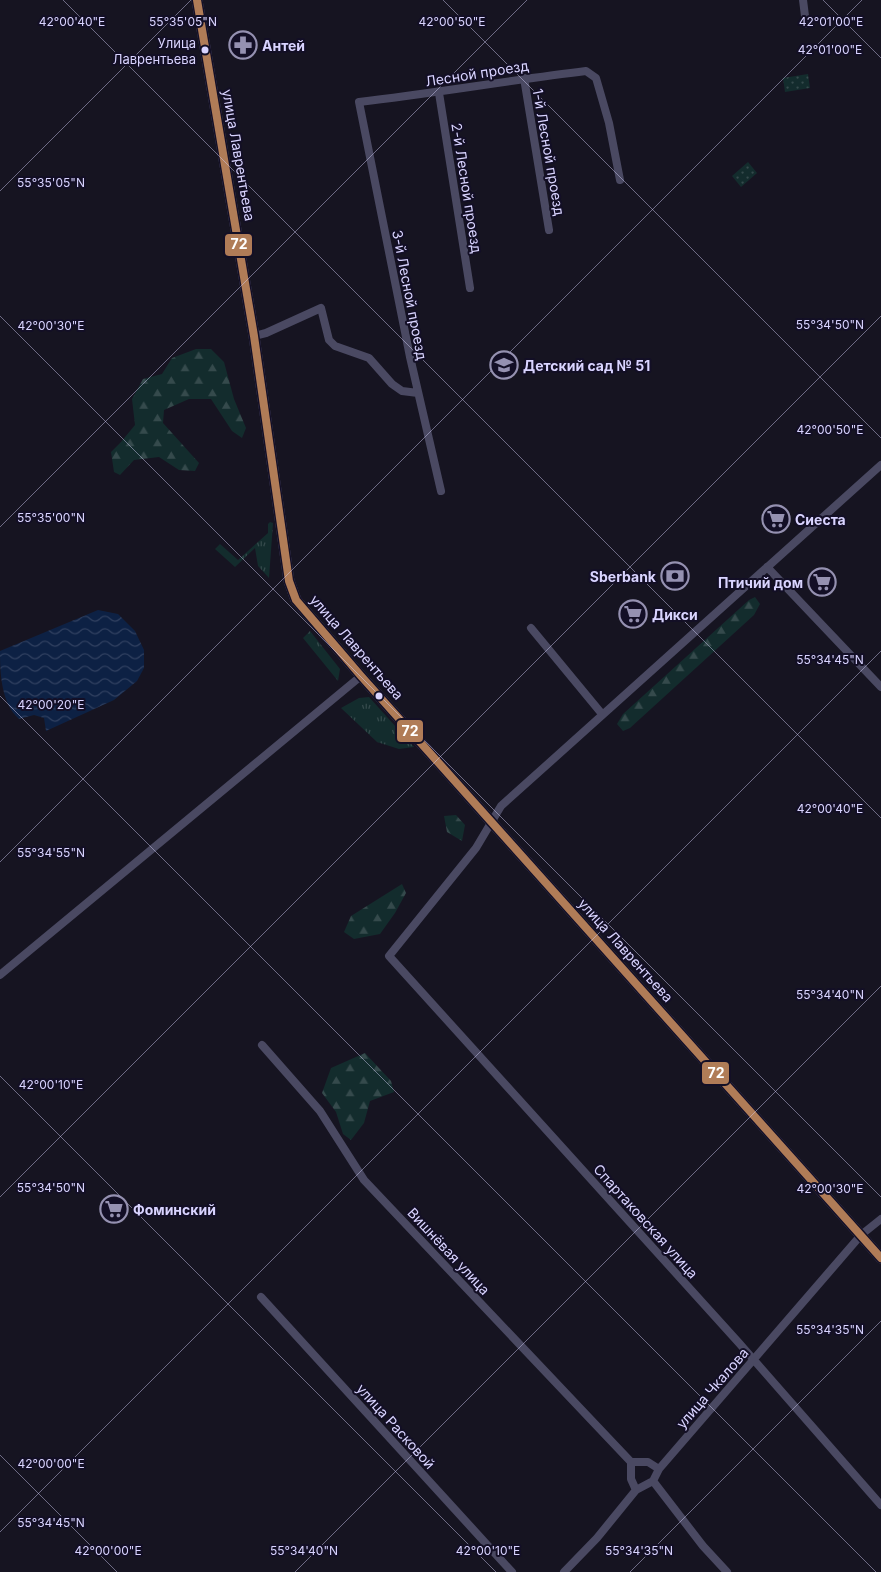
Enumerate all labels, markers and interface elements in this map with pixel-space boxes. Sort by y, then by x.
text: 42°00'40"E [39,14,105,29]
text: 55°35'05"N [149,14,217,29]
text: 42°00'50"E [419,14,485,29]
text: 42°01'00"E [799,14,863,29]
pharmacy icon: Антей [228,30,258,60]
place label: Улица Лаврентьева [113,35,196,67]
place label: Антей [262,37,305,54]
text: 42°01'00"E [798,42,862,57]
marker: Улица Лаврентьева [200,45,210,55]
street label: Лесной проезд [424,56,530,90]
street label: 1-й Лесной проезд [529,87,569,217]
street label: улица Лаврентьева [219,88,259,222]
street label: 2-й Лесной проезд [448,122,486,255]
text: 55°35'05"N [17,175,85,190]
street label: 3-й Лесной проезд [389,229,431,362]
line badge: 72 [224,233,253,257]
text: 72 [231,235,248,252]
text: 55°34'50"N [796,317,864,332]
text: 42°00'30"E [17,318,85,333]
school or university icon: Детский сад № 51 [489,350,519,380]
place label: Детский сад № 51 [523,357,650,374]
text: 42°00'50"E [797,422,863,437]
supermarket icon: Сиеста [761,504,791,534]
text: 55°35'00"N [17,510,85,525]
place label: Сиеста [795,511,846,528]
bank icon: Sberbank [660,561,690,591]
supermarket icon: Птичий дом [807,567,837,597]
place label: Sberbank [590,568,657,585]
place label: Птичий дом [718,574,803,591]
street label: улица Лаврентьева [307,591,407,703]
supermarket icon: Дикси [618,599,648,629]
place label: Дикси [652,606,698,623]
text: 55°34'45"N [796,652,864,667]
unlabelled marker [374,691,384,701]
text: 42°00'20"E [18,697,84,712]
line badge: 72 [396,719,424,743]
text: 72 [402,722,419,739]
text: 42°00'40"E [797,801,863,816]
text: 55°34'55"N [17,845,85,860]
street label: улица Лаврентьева [575,895,677,1005]
text: 55°34'40"N [796,987,864,1002]
line badge: 72 [701,1061,730,1085]
text: 72 [708,1064,725,1081]
text: 42°00'10"E [19,1077,83,1092]
street label: Спартаковская улица [590,1160,702,1282]
text: 55°34'50"N [17,1180,85,1195]
text: 42°00'30"E [796,1181,864,1196]
supermarket icon: Фоминский [99,1194,129,1224]
place label: Фоминский [133,1201,216,1218]
street label: Вишнёвая улица [404,1204,494,1298]
text: 55°34'35"N [796,1322,864,1337]
street label: улица Чкалова [672,1344,752,1432]
street label: улица Расковой [353,1380,439,1472]
text: 42°00'00"E [17,1456,85,1471]
text: 55°34'45"N [17,1515,85,1530]
text: 42°00'00"E [74,1543,142,1558]
text: 55°34'40"N [270,1543,338,1558]
text: 42°00'10"E [456,1543,520,1558]
text: 55°34'35"N [605,1543,673,1558]

